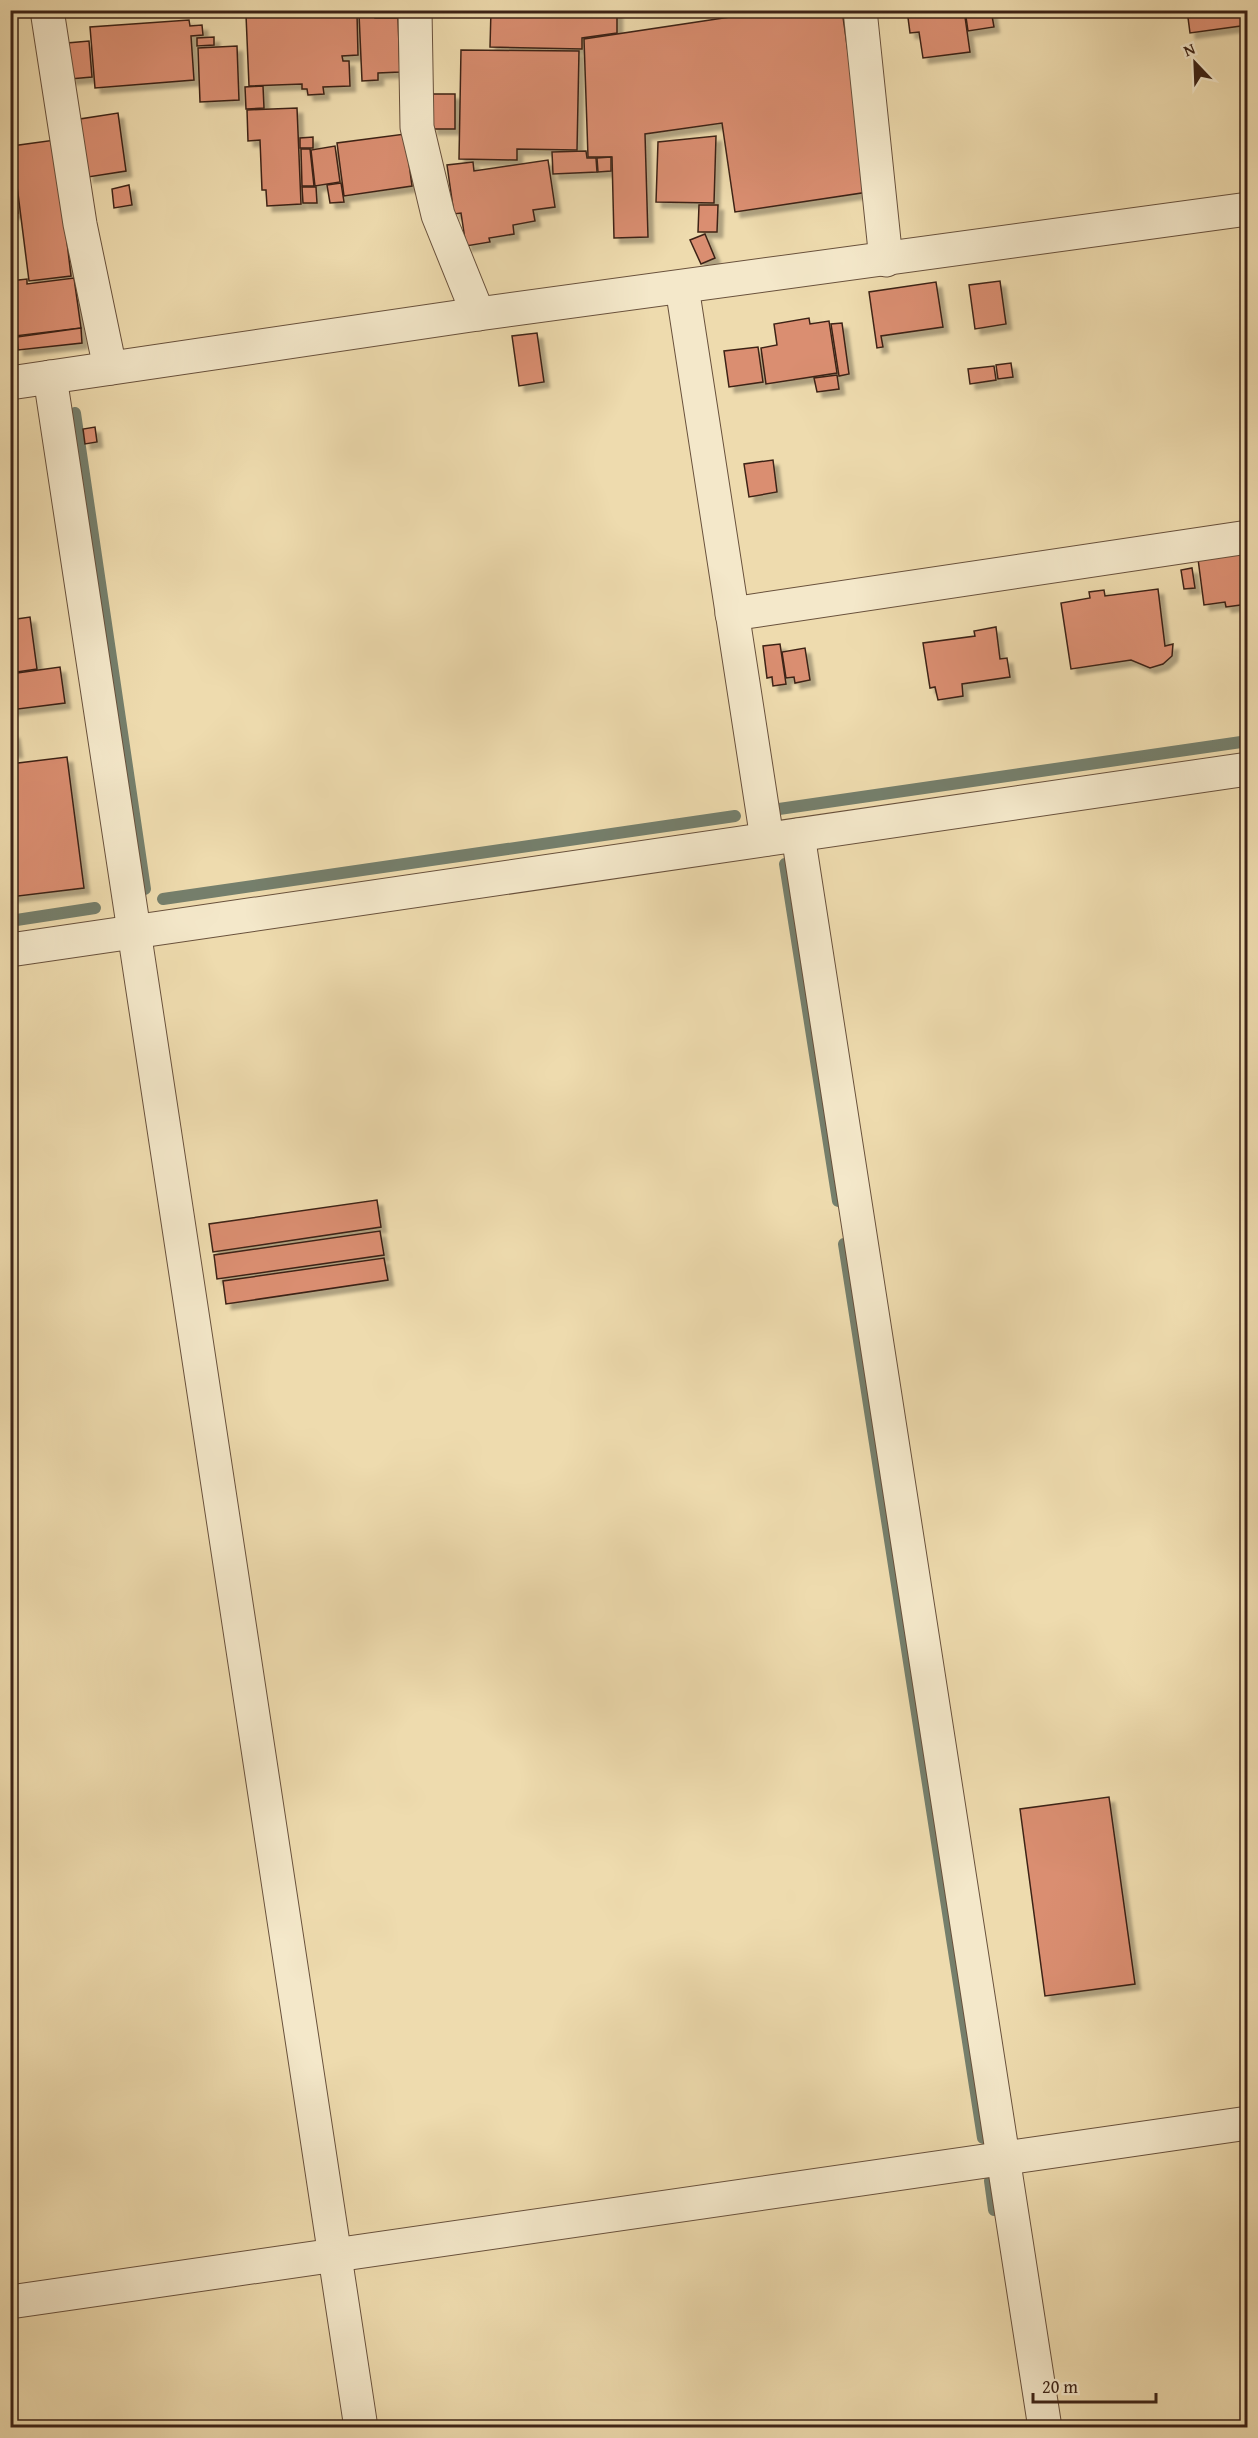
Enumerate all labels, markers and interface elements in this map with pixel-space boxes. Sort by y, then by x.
north arrow [1165,33,1225,93]
text: N [1180,36,1199,62]
scale bar [1033,2366,1156,2404]
text: 20 m [1042,2373,1078,2400]

